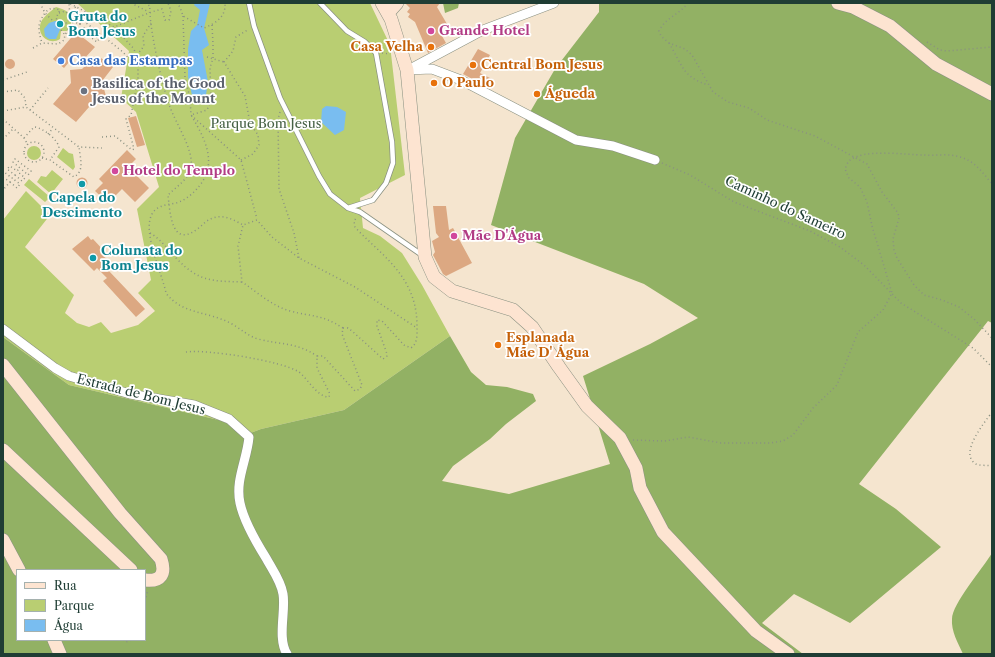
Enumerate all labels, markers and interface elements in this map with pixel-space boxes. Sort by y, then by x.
place label: Gruta do Bom Jesus [68,9,136,40]
marker: Gruta do Bom Jesus [55,19,65,29]
place label: Grande Hotel [439,23,530,39]
marker: Grande Hotel [426,26,436,36]
place label: Casa Velha [351,39,423,55]
marker: Casa Velha [426,42,436,52]
place label: Casa das Estampas [69,53,193,69]
marker: Casa das Estampas [56,56,66,66]
place label: Central Bom Jesus [481,57,602,73]
marker: Central Bom Jesus [468,60,478,70]
place label: O Paulo [442,75,494,91]
place label: Basilica of the Good Jesus of the Mount [92,76,225,107]
marker: O Paulo [429,78,439,88]
marker: Basilica of the Good Jesus of the Mount [79,86,89,96]
place label: Águeda [545,86,595,102]
marker: Águeda [532,89,542,99]
park label: Parque Bom Jesus [211,116,321,132]
place label: Hotel do Templo [123,163,235,179]
marker: Hotel do Templo [110,166,120,176]
street label: Caminho do Sameiro [722,173,848,243]
marker: Capela do Descimento [77,179,87,189]
place label: Capela do Descimento [42,190,122,221]
place label: Mãe D'Água [462,228,541,244]
marker: Mãe D'Água [449,231,459,241]
place label: Colunata do Bom Jesus [101,243,182,274]
marker: Colunata do Bom Jesus [88,253,98,263]
place label: Esplanada Mãe D' Água [506,330,589,361]
marker: Esplanada Mãe D' Água [493,340,503,350]
street label: Estrada de Bom Jesus [75,371,207,419]
legend [16,569,146,641]
text: Rua [54,578,77,593]
text: Parque [54,598,94,613]
text: Água [54,618,83,633]

